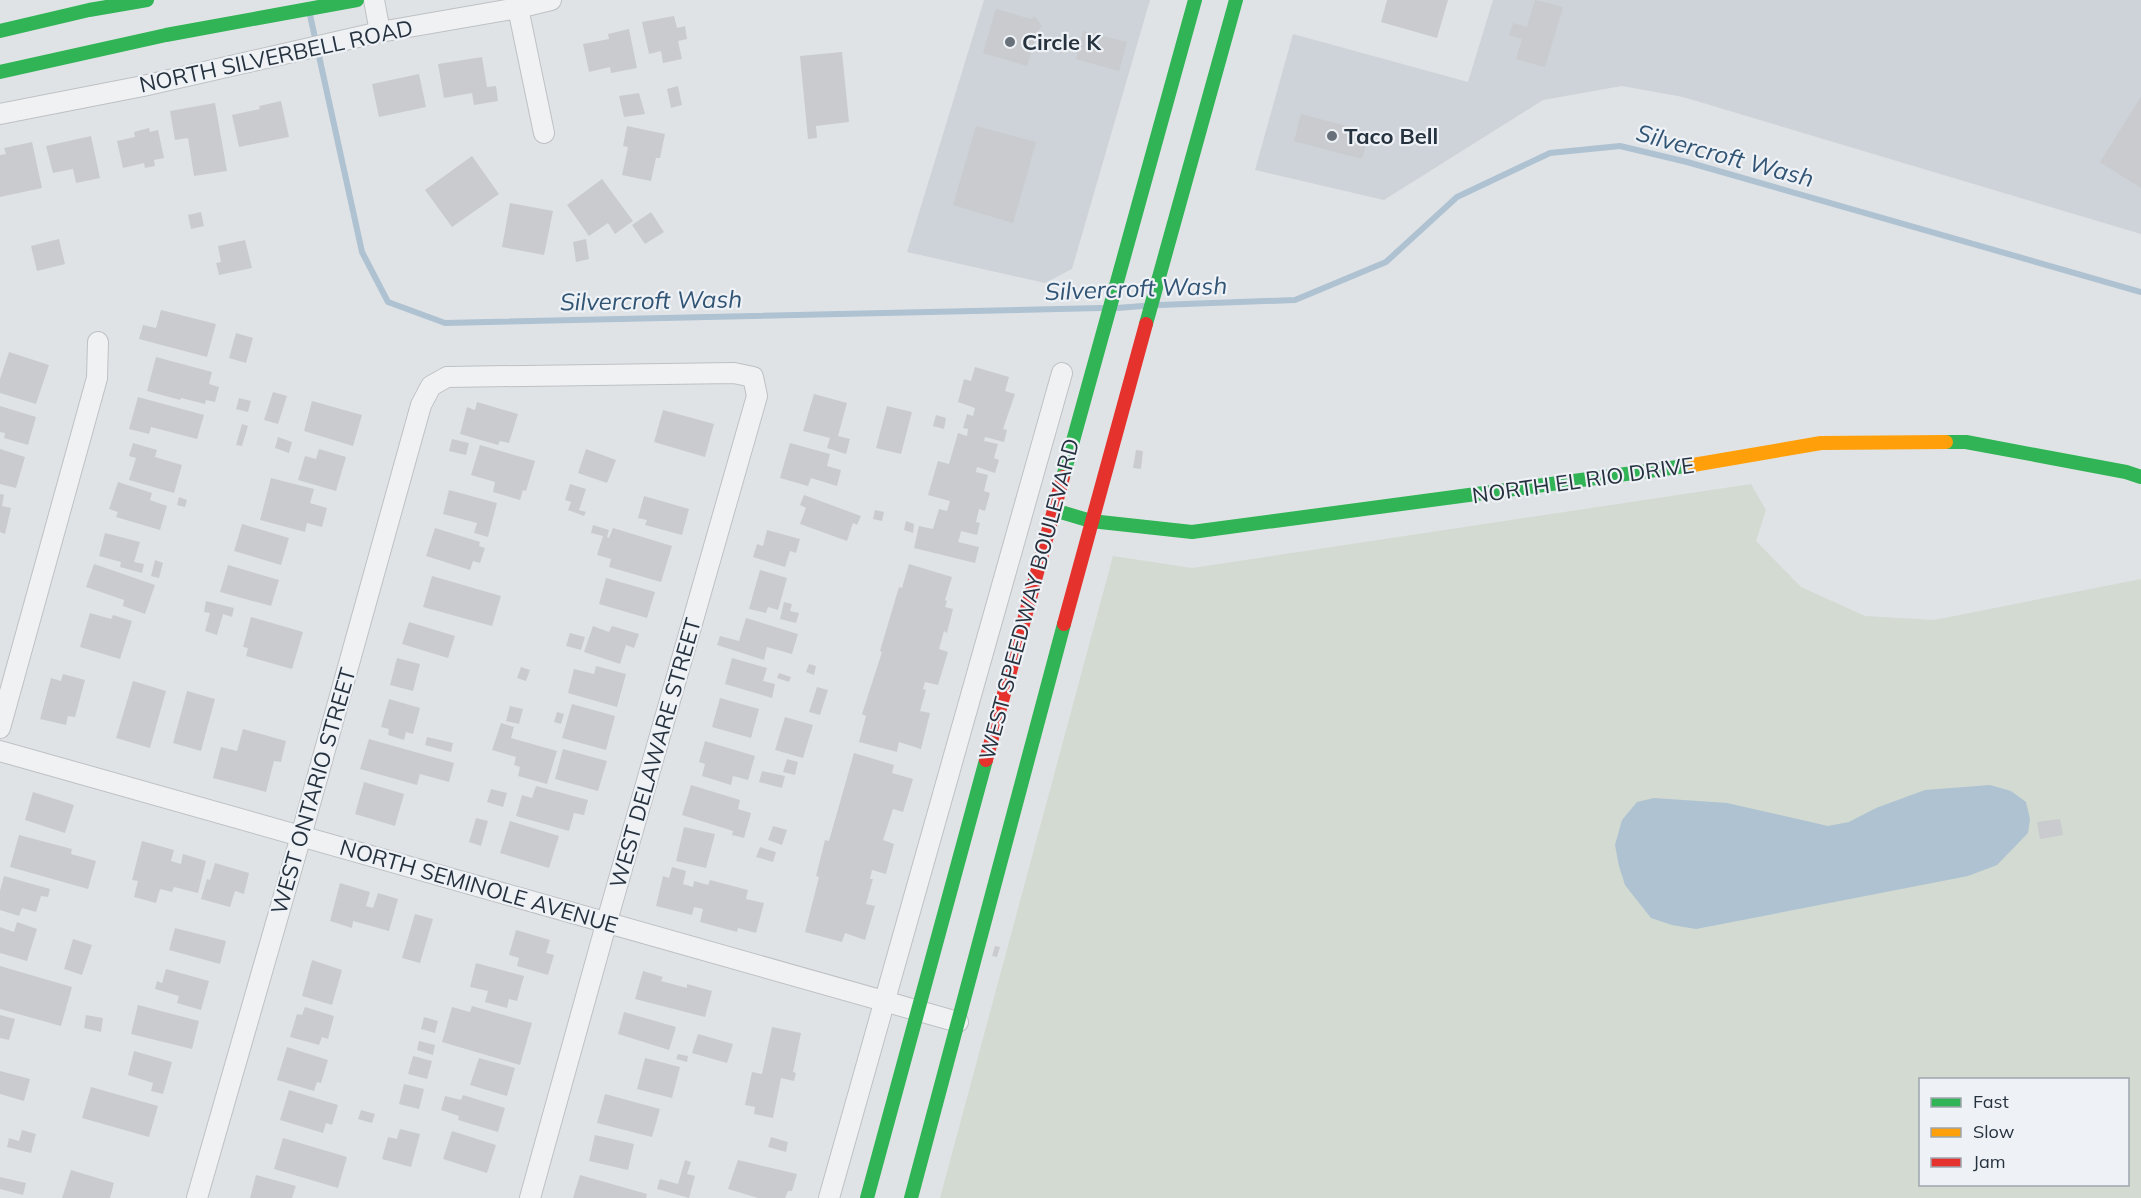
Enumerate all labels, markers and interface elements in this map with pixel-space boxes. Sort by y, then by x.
street label: NORTH SILVERBELL ROAD [137,13,415,99]
place label: Circle K [1022,28,1102,56]
marker: Circle K [1003,35,1017,49]
water label: Silvercroft Wash [1633,117,1817,193]
place label: Taco Bell [1344,122,1438,150]
marker: Taco Bell [1325,129,1339,143]
water label: Silvercroft Wash [1044,270,1228,306]
water label: Silvercroft Wash [560,283,742,317]
street label: WEST SPEEDWAY BOULEVARD [973,435,1085,763]
street label: NORTH EL RIO DRIVE [1470,451,1696,509]
street label: WEST DELAWARE STREET [603,615,707,891]
street label: WEST ONTARIO STREET [264,664,362,918]
street label: NORTH SEMINOLE AVENUE [337,833,621,939]
legend [1919,1078,2129,1186]
text: Fast [1973,1090,2009,1113]
text: Slow [1973,1120,2015,1143]
text: Jam [1973,1150,2006,1173]

